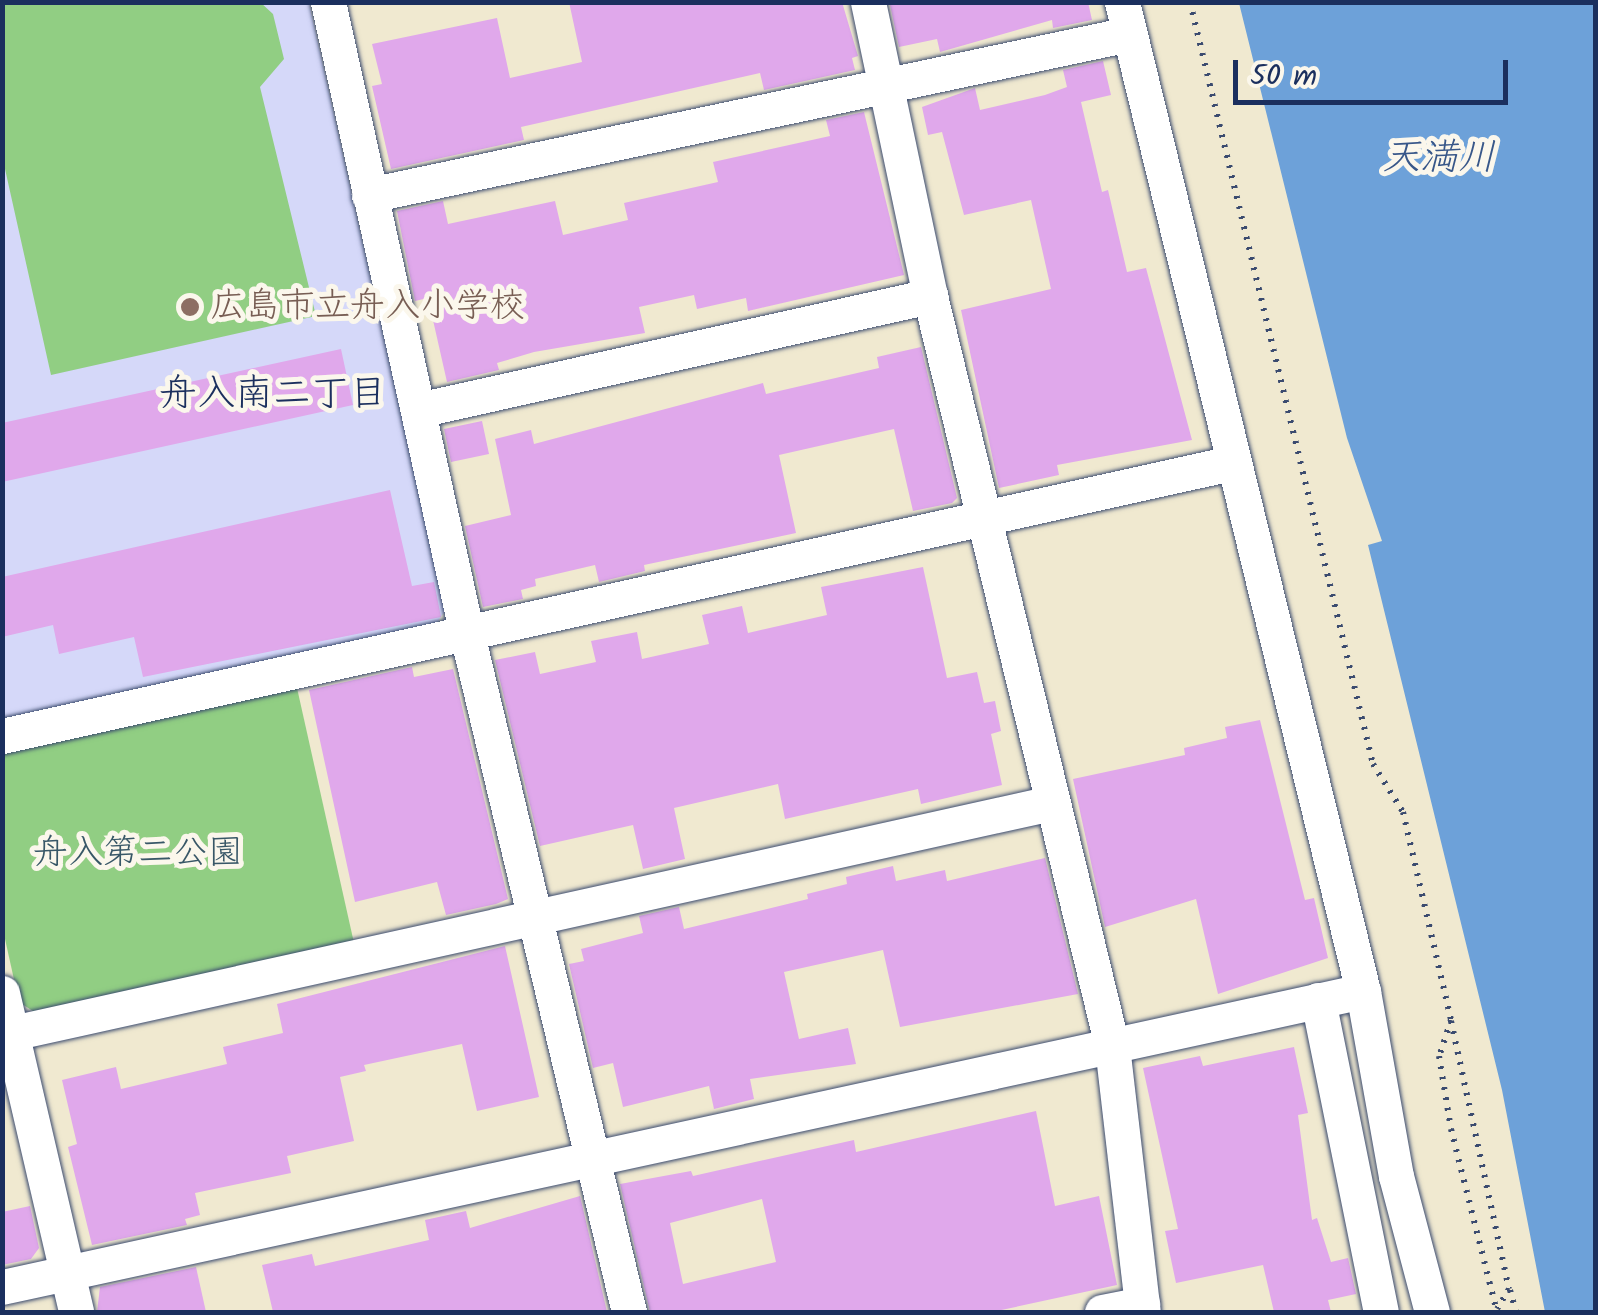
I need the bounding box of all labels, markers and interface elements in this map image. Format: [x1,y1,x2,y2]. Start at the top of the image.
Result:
scale bar [1238,40,1513,102]
text: 50 m [1250,53,1317,101]
water label: 天満川 [1382,137,1496,183]
place label: 広島市立舟入小学校 [210,286,525,328]
marker: 広島市立舟入小学校 [179,296,201,318]
district label: 舟入南二丁目 [159,373,387,419]
park label: 舟入第二公園 [33,833,243,875]

